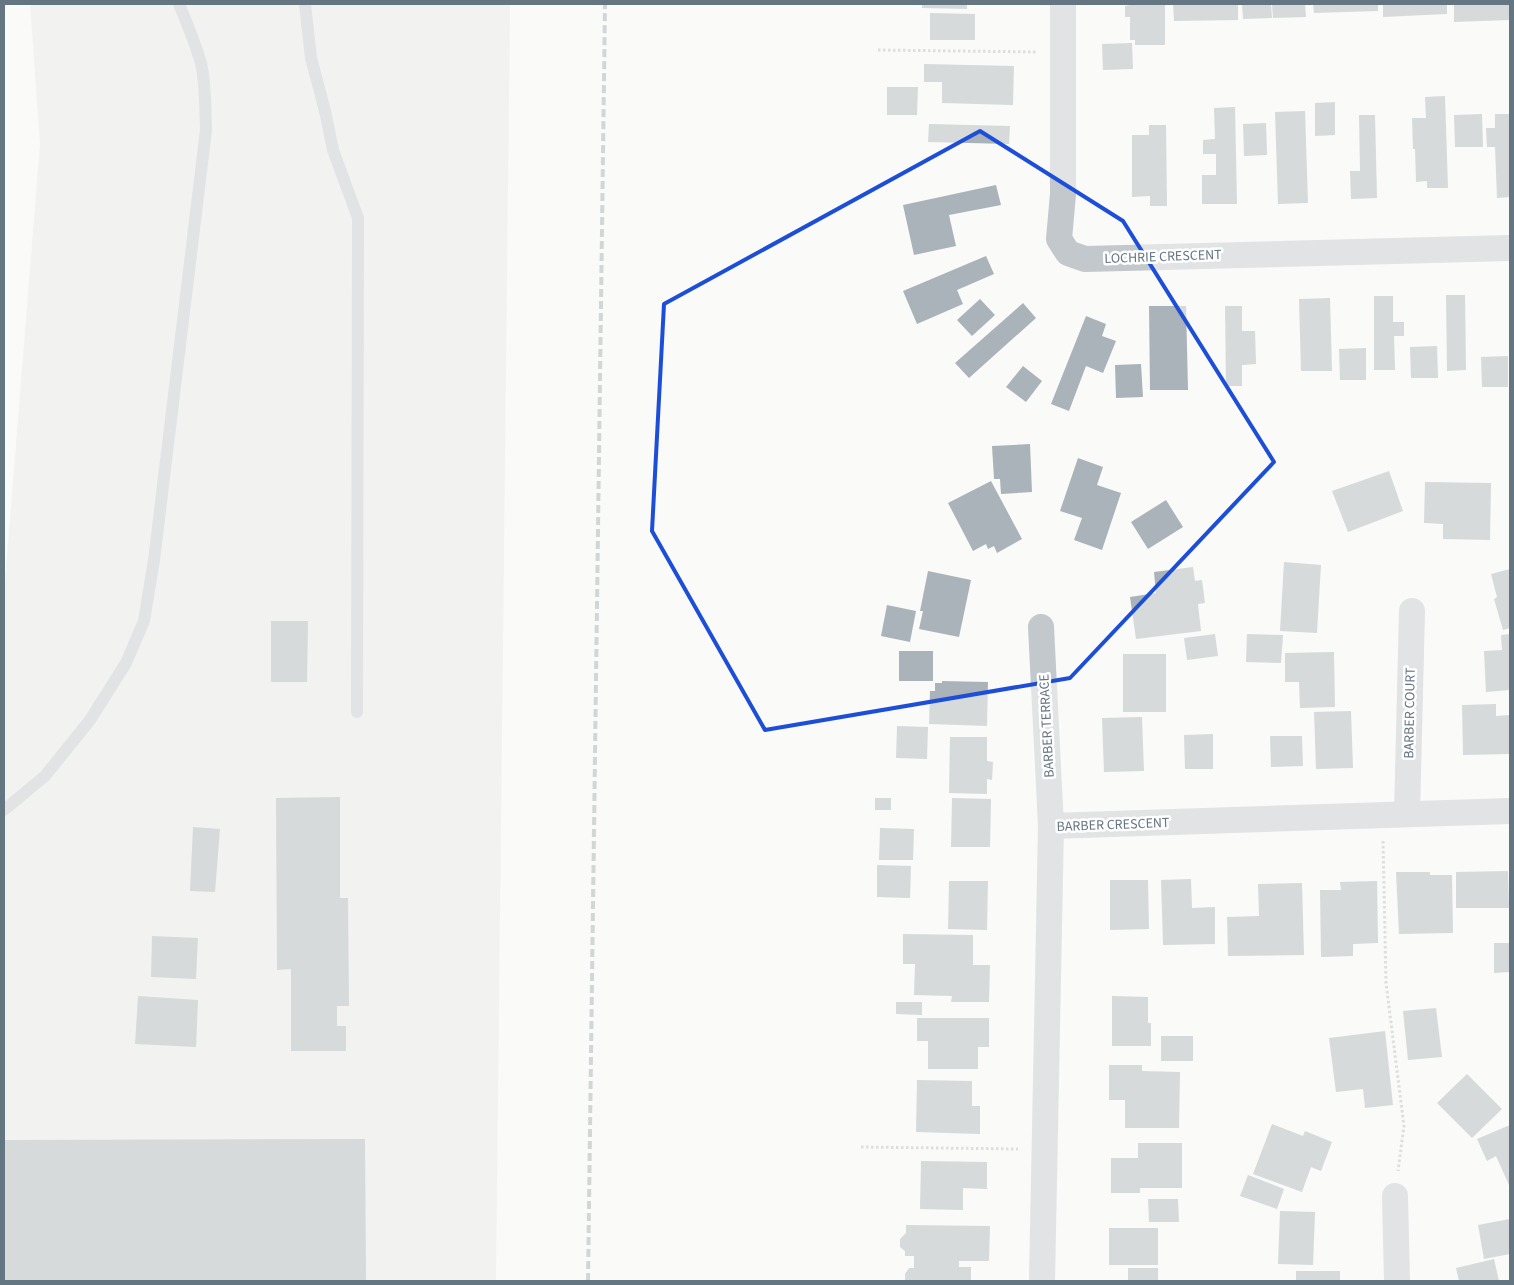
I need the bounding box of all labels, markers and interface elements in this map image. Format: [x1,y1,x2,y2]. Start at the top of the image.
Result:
street label: LOCHRIE CRESCENT [1104,245,1223,269]
street label: BARBER COURT [1399,667,1421,759]
street label: BARBER TERRACE [1034,674,1060,778]
street label: BARBER CRESCENT [1056,813,1170,837]

